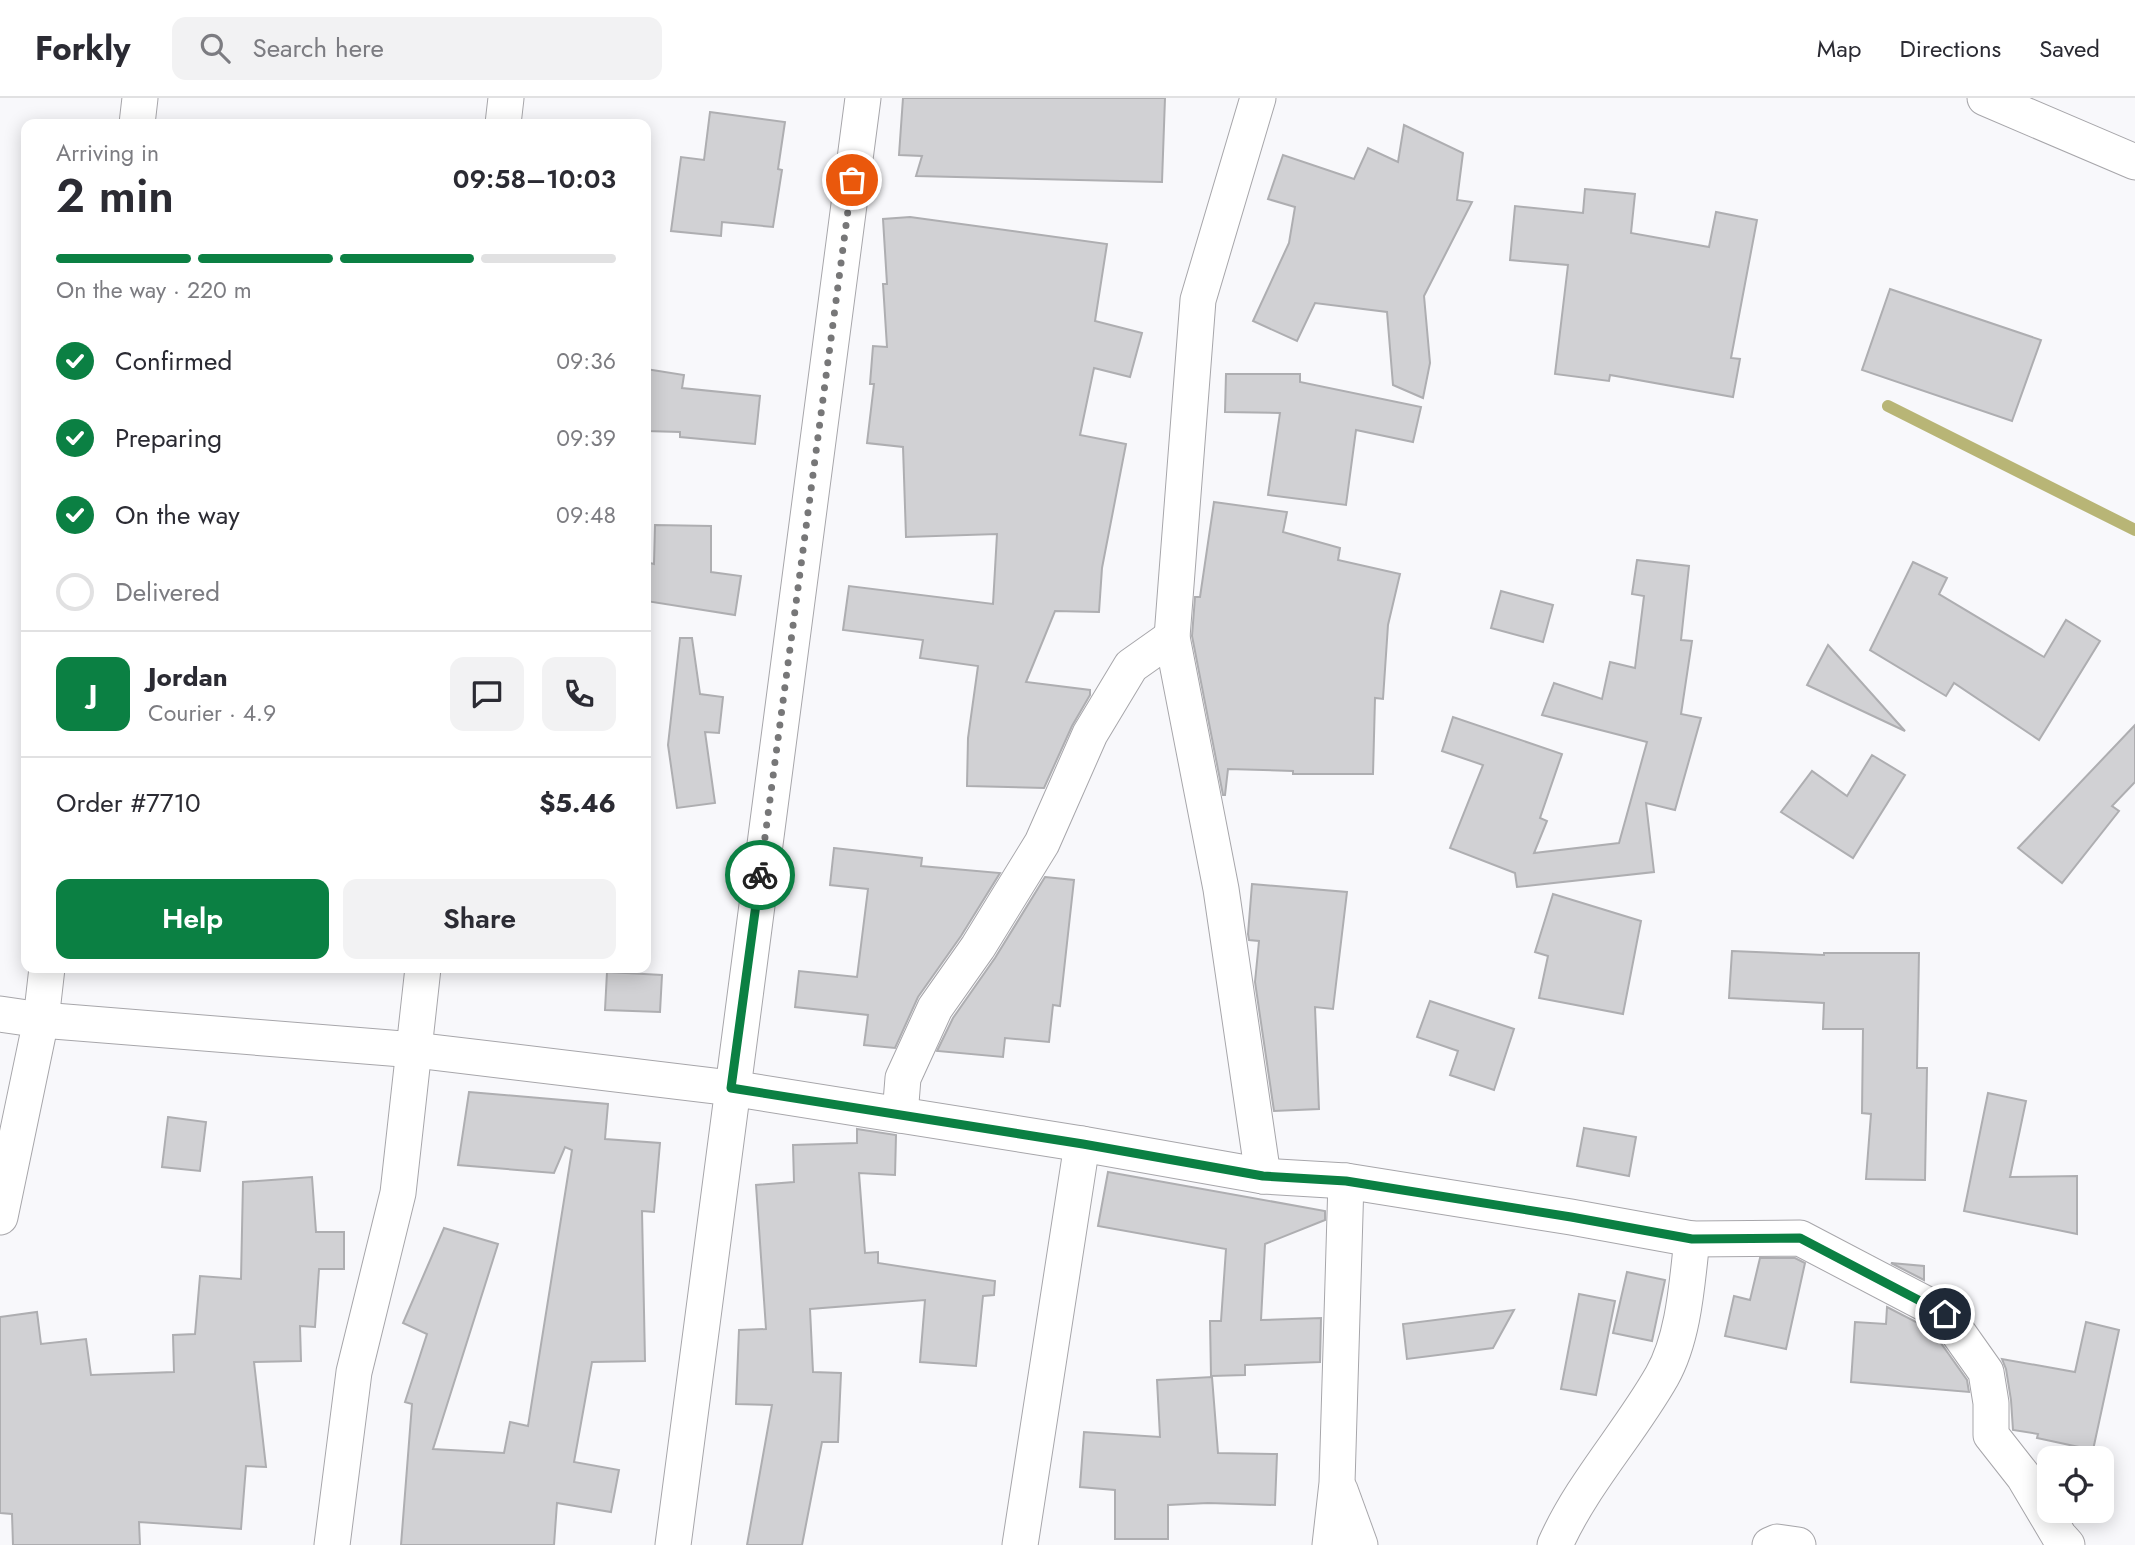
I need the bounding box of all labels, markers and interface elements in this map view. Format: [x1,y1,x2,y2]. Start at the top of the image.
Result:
search box [172,17,662,80]
text: Forkly [35,25,130,72]
icon: search [196,29,234,67]
text: Search here [252,29,384,67]
text: Map [1817,31,1862,66]
text: Directions [1900,31,2001,66]
text: Saved [2039,31,2100,66]
text: Arriving in [56,136,159,170]
pin [822,150,882,210]
text: 09:58–10:03 [453,160,616,198]
icon: bag [833,161,871,199]
text: 2 min [56,163,174,229]
text: On the way · 220 m [56,273,252,307]
icon: check [56,342,94,380]
text: Confirmed [115,342,232,380]
text: 09:36 [556,344,616,378]
icon: check [56,419,94,457]
text: Preparing [115,419,222,457]
text: 09:39 [556,421,616,455]
icon: check [56,496,94,534]
text: On the way [115,496,240,534]
text: 09:48 [556,498,616,532]
text: Delivered [115,573,220,611]
button: chat [450,657,524,731]
button: phone [542,657,616,731]
text: Jordan [148,658,228,696]
text: J [89,675,97,713]
text: Courier · 4.9 [148,696,276,730]
text: Order #7710 [56,784,201,822]
text: $5.46 [539,784,616,822]
courier [725,840,795,910]
icon: bike [741,856,779,894]
button: Help [56,879,329,959]
button: Share [343,879,616,959]
pin [1915,1284,1975,1344]
icon: home [1926,1295,1964,1333]
map controls [2037,1446,2114,1523]
button: locate [2037,1446,2114,1523]

